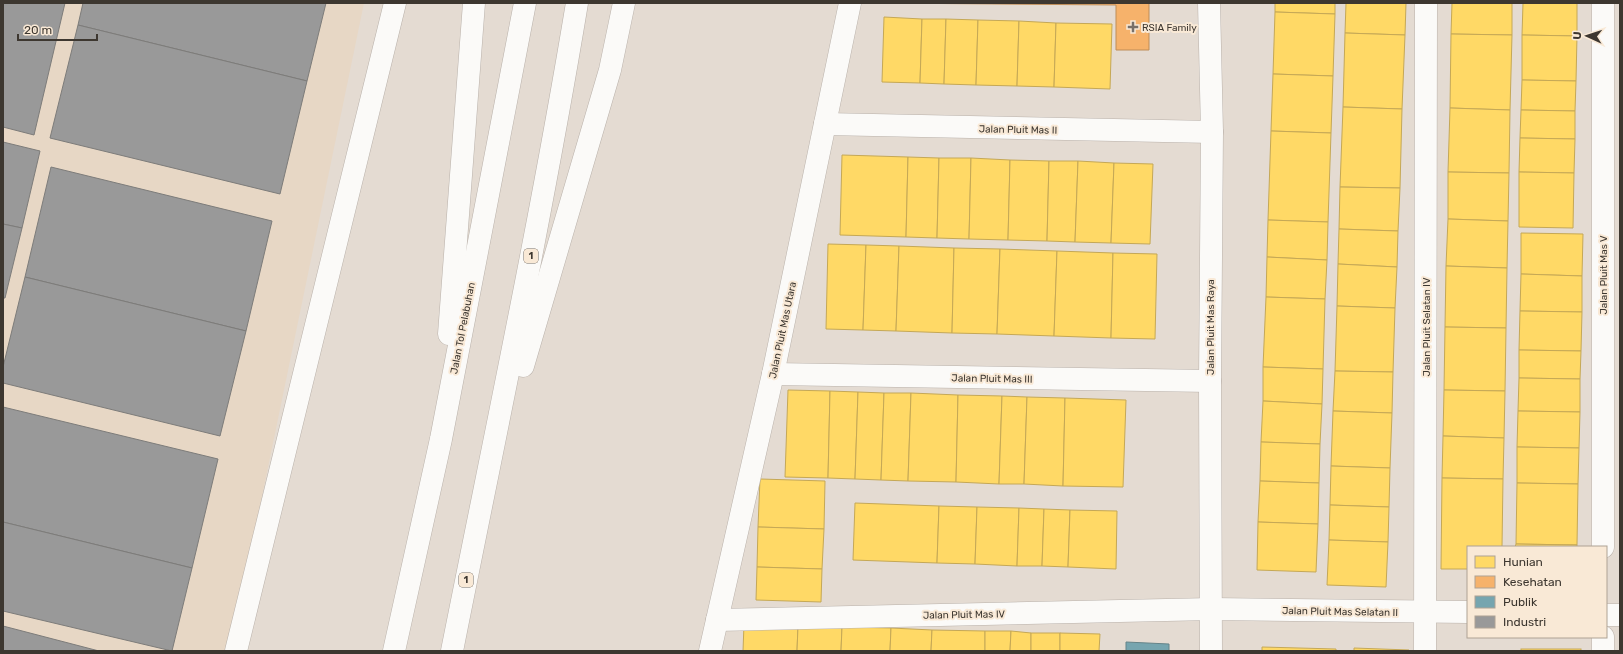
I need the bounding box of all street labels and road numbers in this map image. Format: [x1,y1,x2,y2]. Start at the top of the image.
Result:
street label: Jalan Pluit Mas II [979,123,1057,137]
street label: Jalan Pluit Mas V [1598,235,1610,315]
road number: 1 [524,249,538,263]
street label: Jalan Pluit Selatan IV [1421,277,1433,376]
street label: Jalan Pluit Mas Raya [1205,279,1217,375]
street label: Jalan Tol Pelabuhan [448,281,478,375]
street label: Jalan Pluit Mas Utara [767,281,799,380]
street label: Jalan Pluit Mas III [951,372,1033,386]
road number: 1 [459,573,473,587]
street label: Jalan Pluit Mas Selatan II [1282,605,1398,619]
street label: Jalan Pluit Mas IV [923,608,1006,622]

